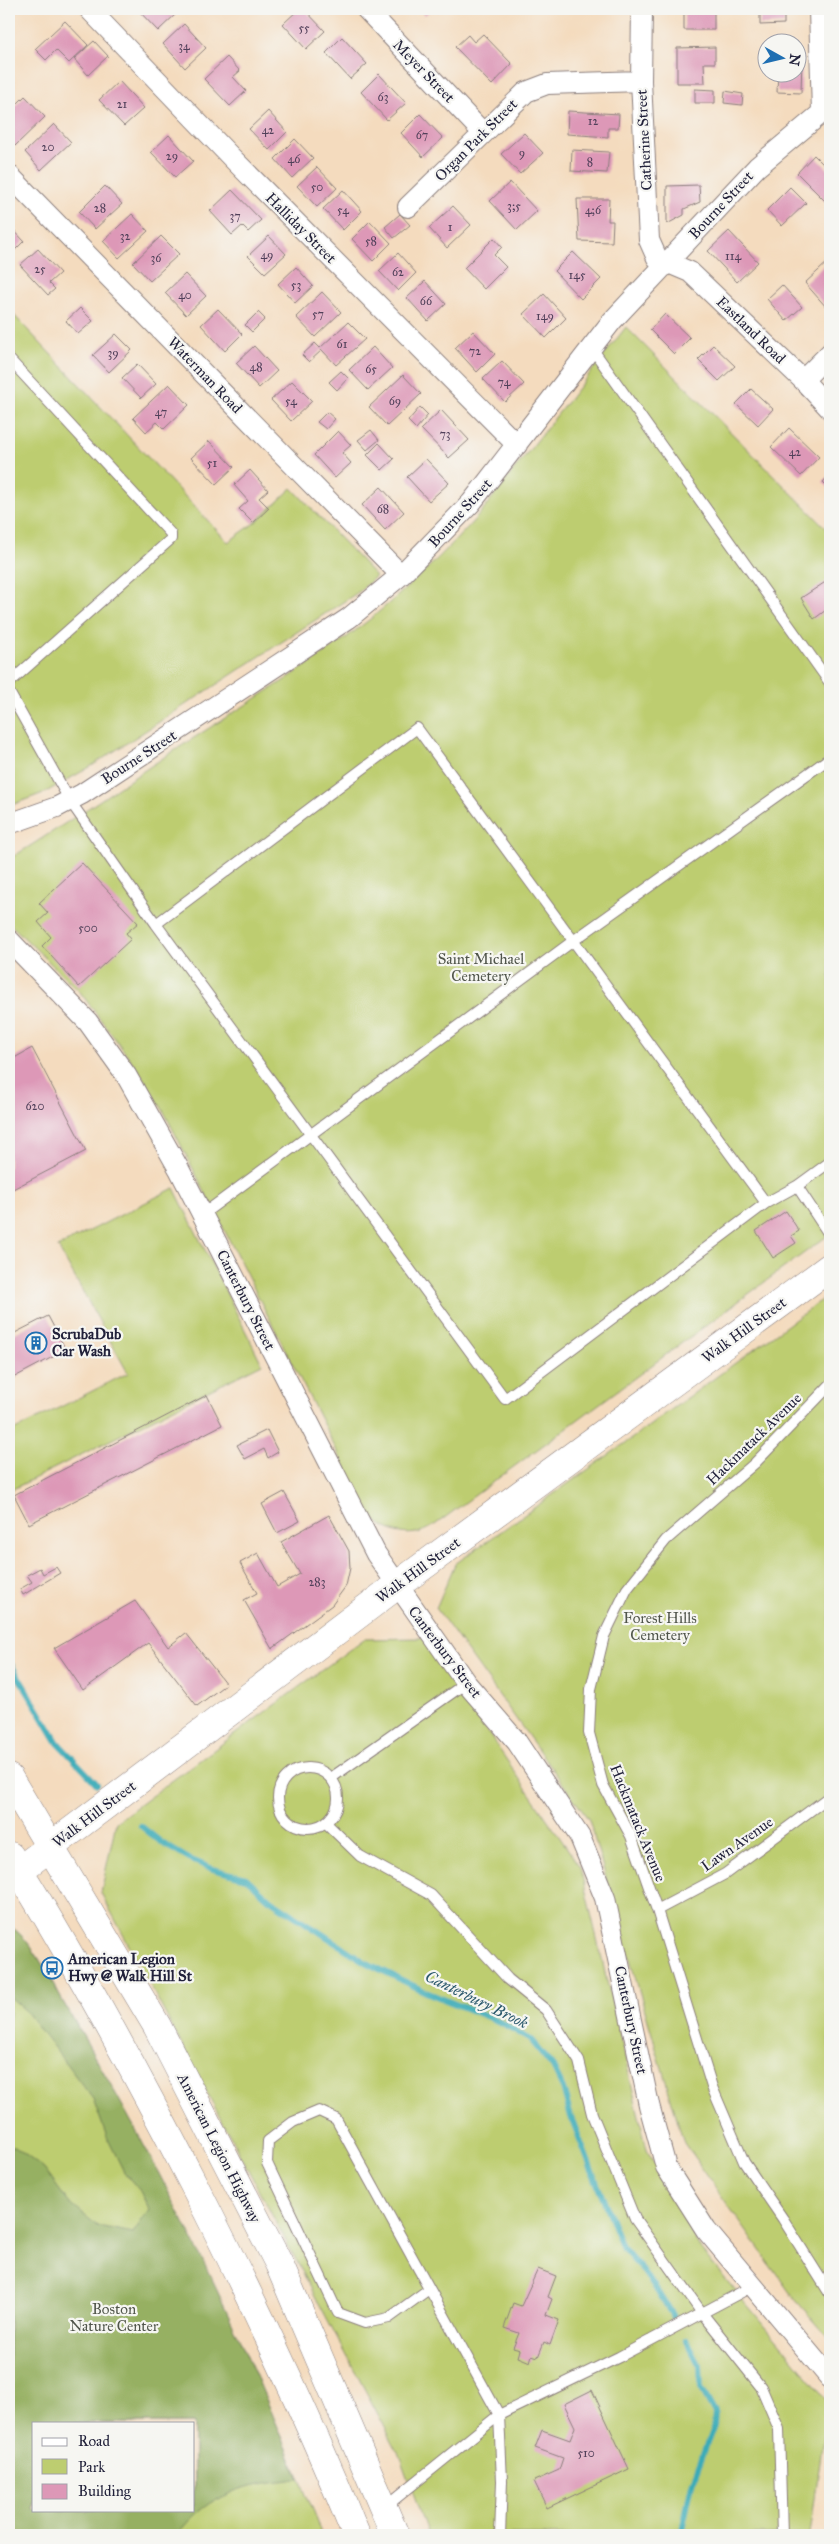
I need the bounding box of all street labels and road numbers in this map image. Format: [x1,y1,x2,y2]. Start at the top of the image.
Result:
street label: Meyer Street [389,36,459,107]
street label: Catherine Street [632,88,656,191]
street label: Organ Park Street [431,94,522,185]
street label: Bourne Street [685,167,757,243]
street label: Halliday Street [262,189,341,268]
street label: Eastland Road [713,293,790,368]
street label: Waterman Road [164,333,246,417]
street label: Bourne Street [425,474,496,551]
street label: Bourne Street [98,726,181,788]
street label: Canterbury Street [213,1247,279,1354]
street label: Walk Hill Street [698,1293,790,1367]
street label: Hackmatack Avenue [703,1389,805,1489]
street label: Walk Hill Street [372,1533,464,1607]
street label: Canterbury Street [405,1603,486,1702]
street label: Hackmatack Avenue [606,1762,670,1884]
street label: Walk Hill Street [49,1776,140,1851]
street label: Lawn Avenue [698,1813,776,1875]
street label: Canterbury Street [611,1964,651,2076]
street label: American Legion Highway [173,2069,265,2227]

